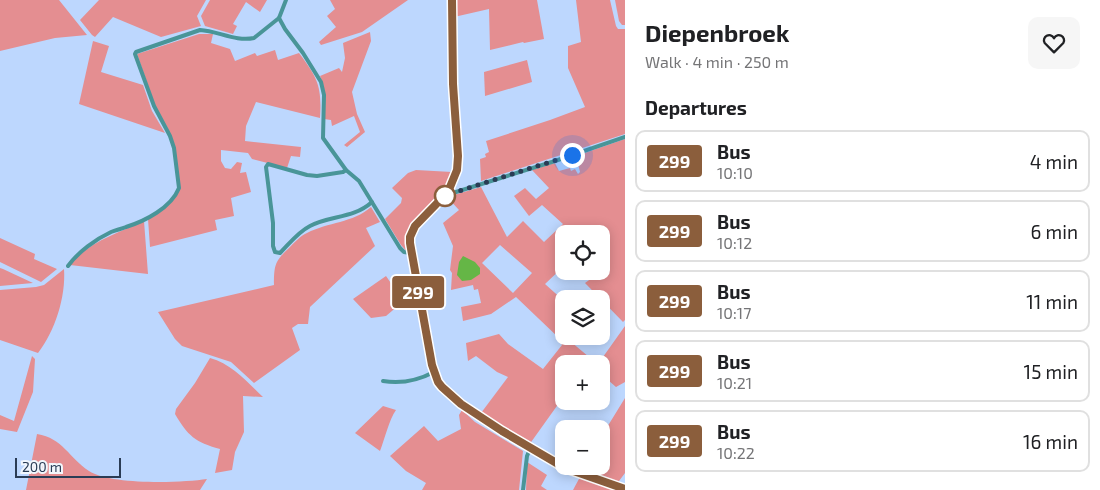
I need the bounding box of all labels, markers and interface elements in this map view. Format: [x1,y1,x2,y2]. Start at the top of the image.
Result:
button: heart [1028,17,1080,69]
text: Diepenbroek [645,18,789,47]
text: Walk · 4 min · 250 m [645,52,789,71]
text: Departures [645,96,747,119]
text: Bus [717,140,751,163]
your location [560,143,585,168]
text: 299 [659,150,690,172]
text: 4 min [1030,150,1078,173]
text: 10:10 [717,163,753,182]
unlabelled marker [434,185,456,207]
text: Bus [717,210,751,233]
text: 299 [659,220,690,242]
text: 6 min [1030,220,1078,243]
map controls [555,225,610,475]
button: locate [555,225,610,280]
text: 10:12 [717,233,752,252]
line badge: 299 [389,276,447,308]
text: Bus [717,280,751,303]
text: 299 [402,281,434,303]
button: layers [555,290,610,345]
text: 299 [659,290,690,312]
text: 11 min [1026,290,1078,313]
text: 10:17 [717,303,751,322]
text: Bus [717,350,751,373]
button: + [555,355,610,410]
text: 299 [659,360,690,382]
text: 15 min [1024,360,1078,383]
text: 10:21 [717,373,752,392]
button: − [555,420,610,475]
text: Bus [717,420,751,443]
text: 299 [659,430,690,452]
text: 16 min [1023,430,1078,453]
text: 10:22 [717,443,755,462]
scale bar [15,455,121,478]
text: 200 m [22,458,62,475]

